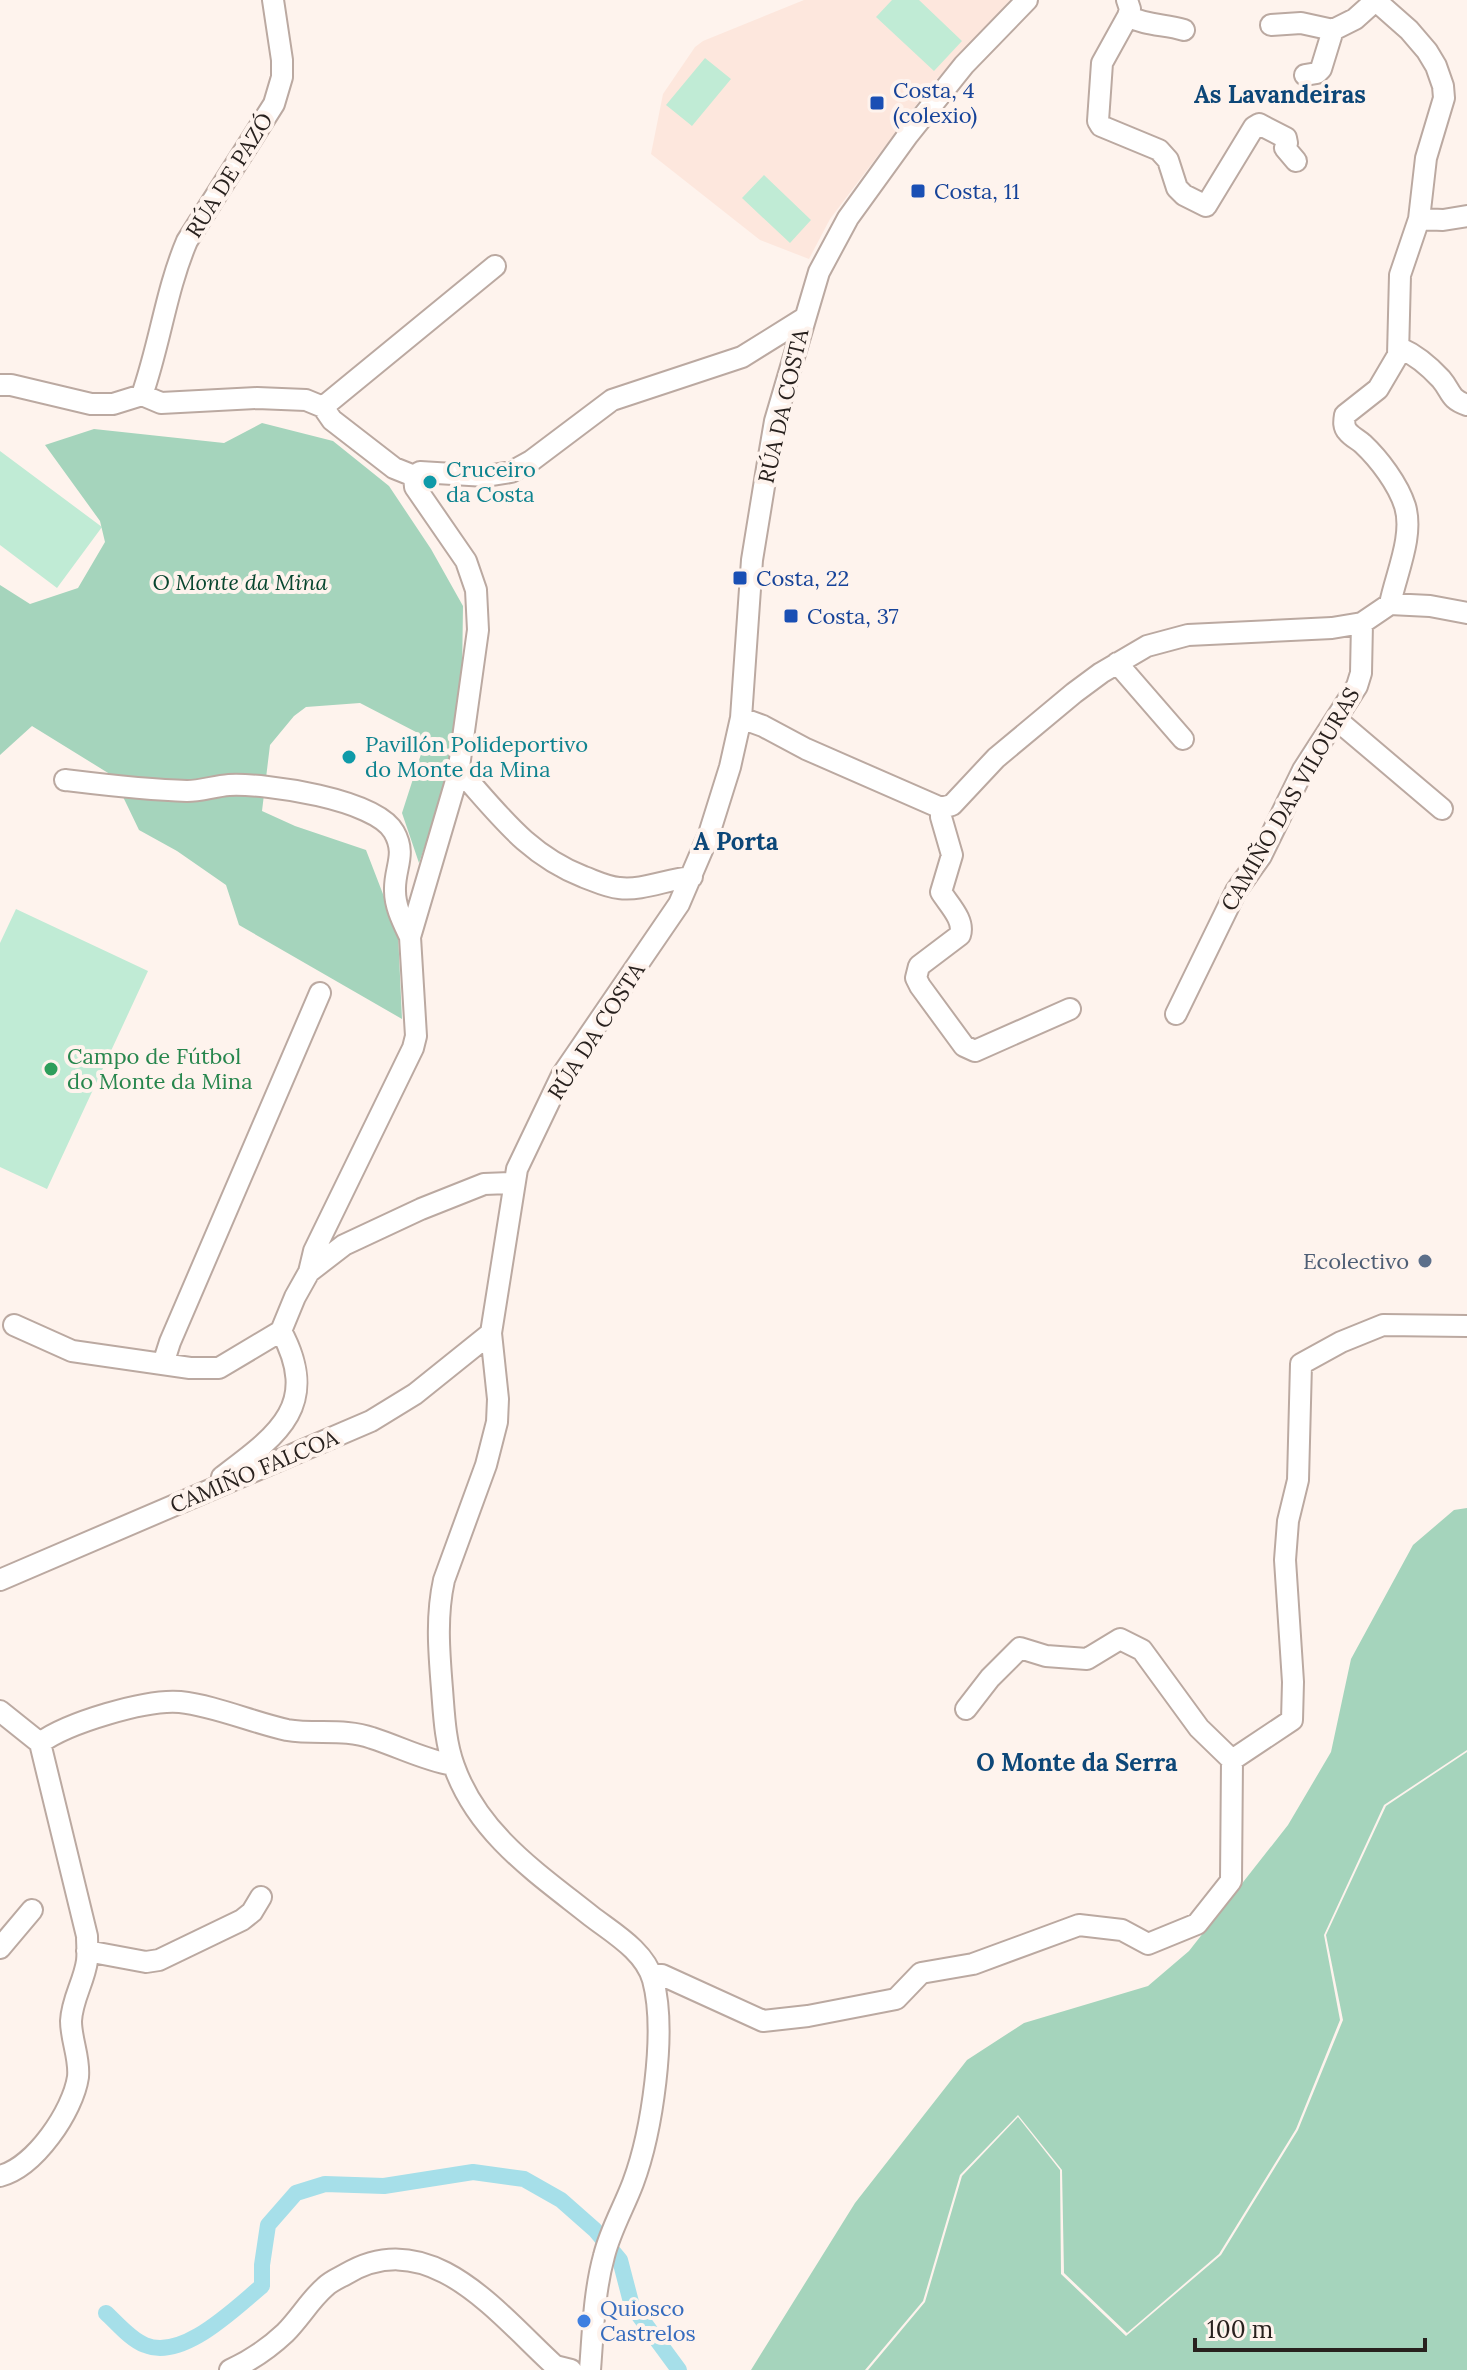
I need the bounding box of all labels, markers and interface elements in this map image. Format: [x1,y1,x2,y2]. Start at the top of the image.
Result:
place label: Costa, 4 (colexio) [893,76,977,129]
district label: As Lavandeiras [1194,79,1366,110]
marker: Costa, 4 (colexio) [868,94,886,112]
street label: RÚA DE PAZÓ [179,107,279,243]
place label: Costa, 11 [934,177,1020,205]
marker: Costa, 11 [909,182,927,200]
street label: RÚA DA COSTA [752,325,815,486]
place label: Cruceiro da Costa [446,455,536,508]
marker: Cruceiro da Costa [421,473,439,491]
place label: Costa, 22 [756,564,849,592]
park label: O Monte da Mina [152,568,328,596]
marker: Costa, 22 [731,569,749,587]
place label: Costa, 37 [807,602,899,630]
marker: Costa, 37 [782,607,800,625]
street label: CAMIÑO DAS VILOURAS [1214,682,1366,916]
place label: Pavillón Polideportivo do Monte da Mina [365,730,588,783]
marker: Pavillón Polideportivo do Monte da Mina [340,748,358,766]
district label: A Porta [694,826,779,857]
street label: RÚA DA COSTA [541,956,651,1105]
place label: Campo de Fútbol do Monte da Mina [67,1042,252,1095]
marker: Campo de Fútbol do Monte da Mina [42,1060,60,1078]
place label: Ecolectivo [1303,1247,1409,1275]
marker: Ecolectivo [1416,1252,1434,1270]
street label: CAMIÑO FALCOA [166,1422,343,1519]
district label: O Monte da Serra [976,1747,1178,1778]
place label: Quiosco Castrelos [600,2294,696,2347]
scale bar [1195,2302,1425,2352]
marker: Quiosco Castrelos [575,2312,593,2330]
text: 100 m [1207,2314,1273,2345]

